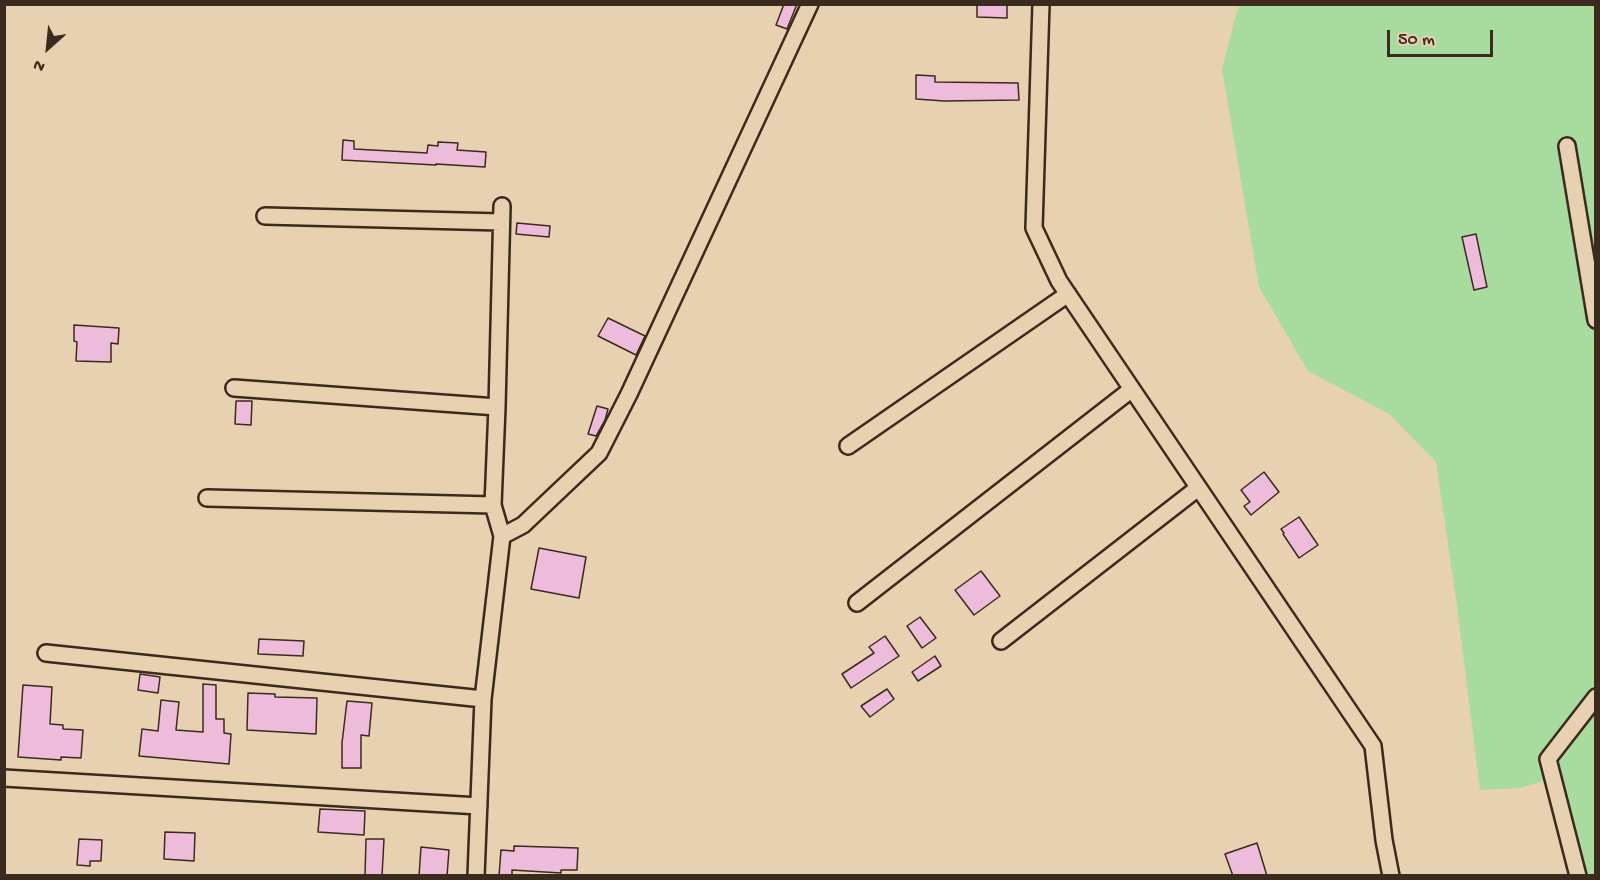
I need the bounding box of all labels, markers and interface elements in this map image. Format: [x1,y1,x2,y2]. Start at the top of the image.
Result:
north arrow [18,18,78,78]
scale bar [1390,18,1496,56]
text: 50 m [1398,30,1435,51]
text: N [31,54,49,75]

